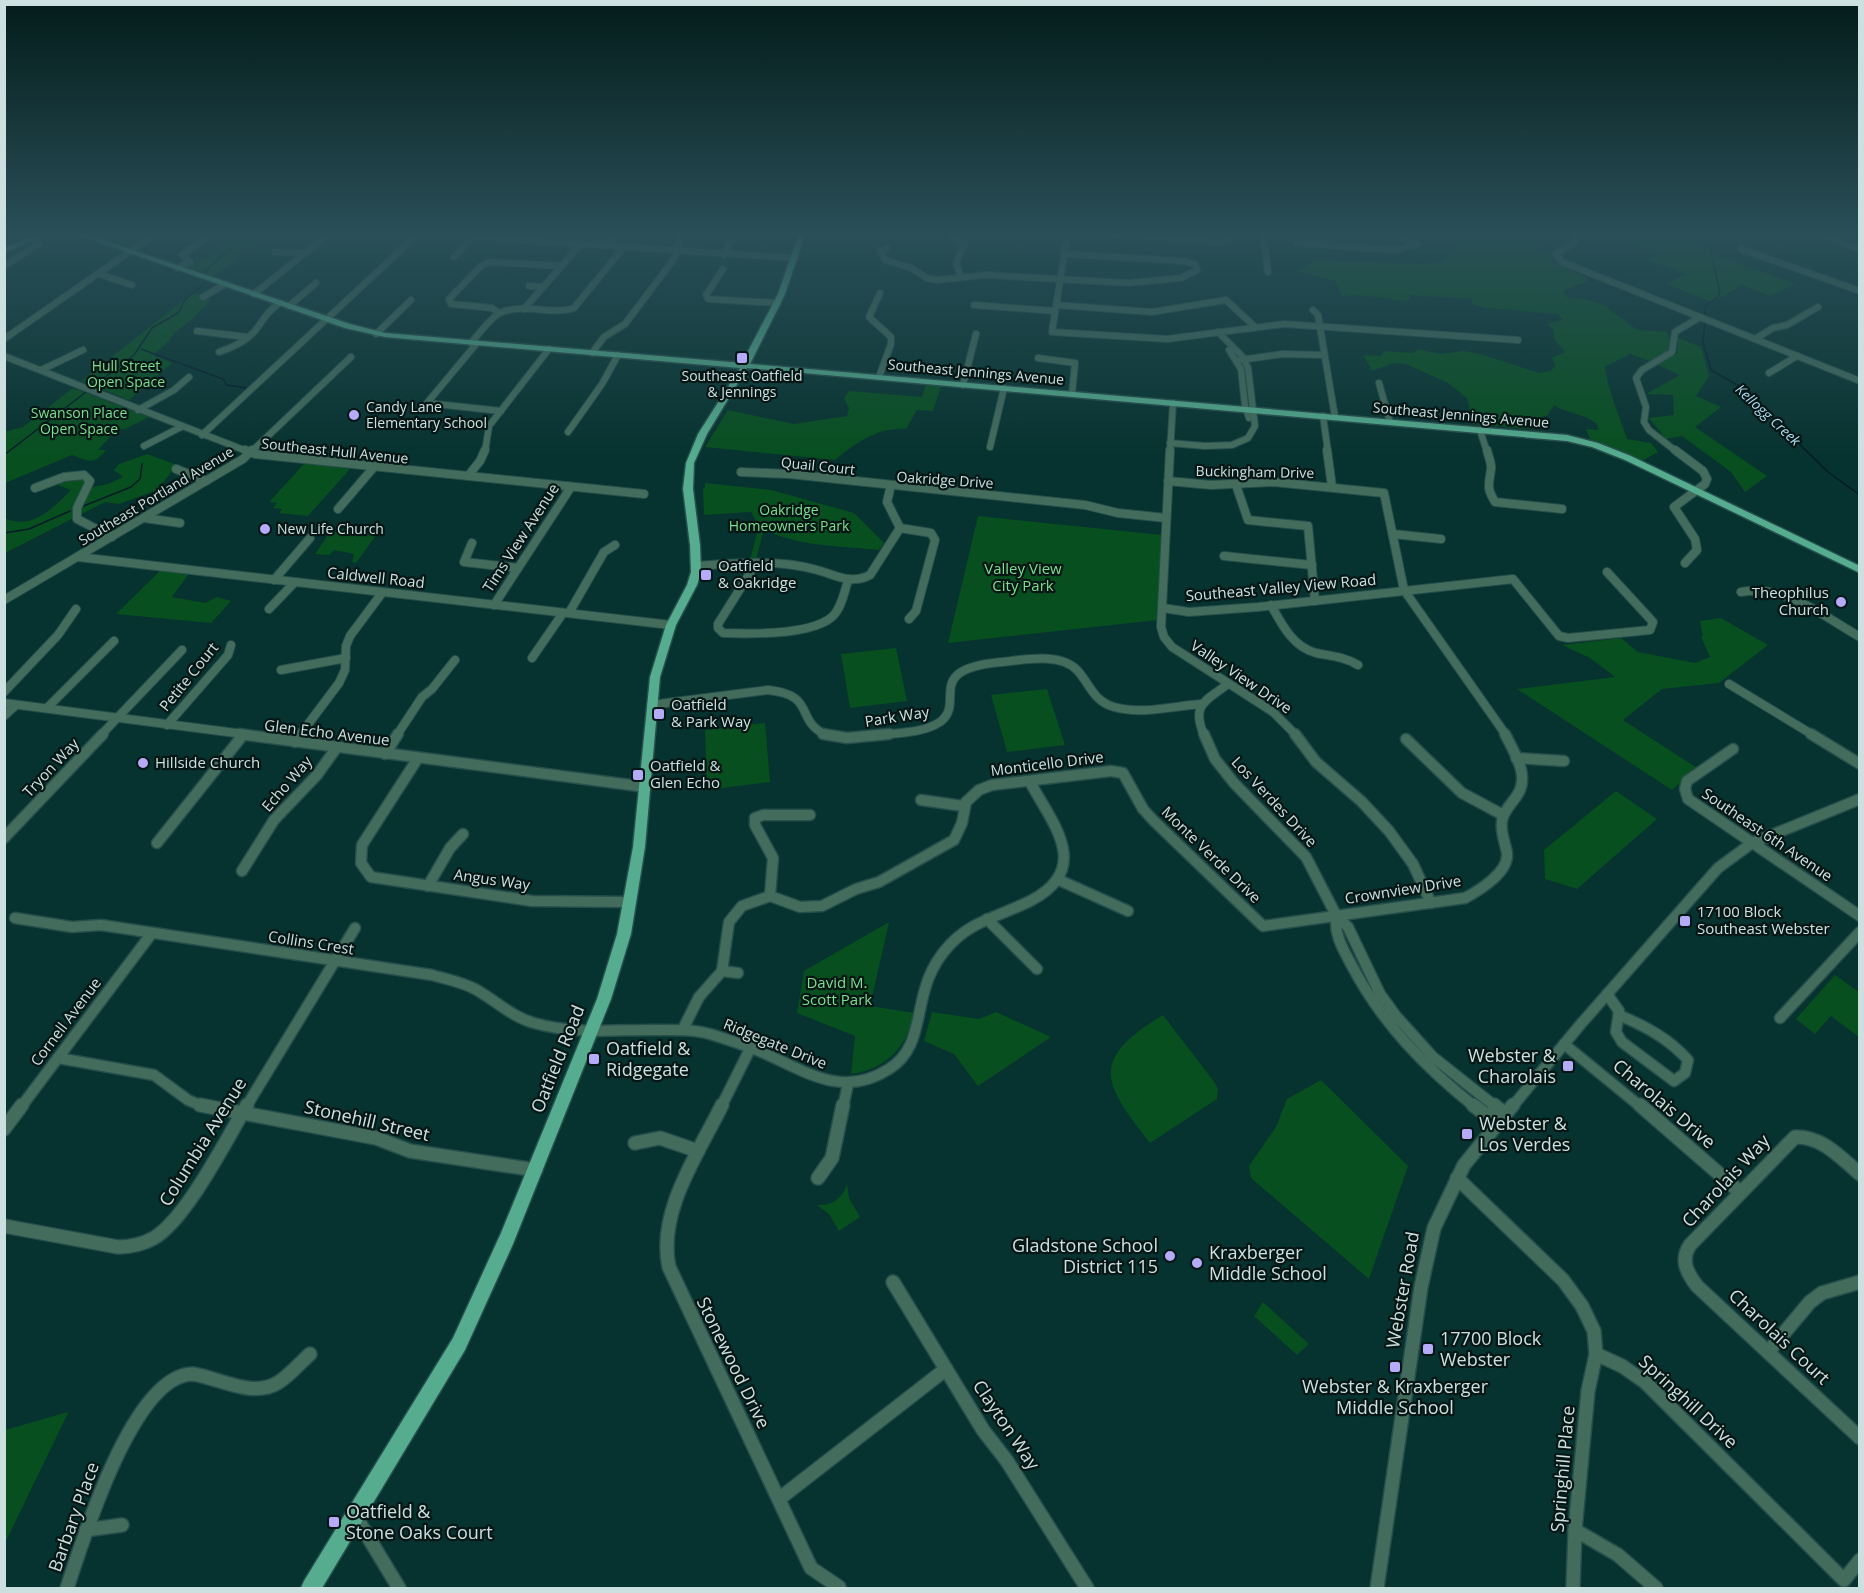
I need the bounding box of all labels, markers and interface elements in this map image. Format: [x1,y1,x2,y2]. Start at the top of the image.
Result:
marker: Southeast Oatfield & Jennings [735,351,749,365]
street label: Southeast Jennings Avenue [887,354,1065,389]
park label: Hull Street Open Space [87,356,165,391]
place label: Southeast Oatfield & Jennings [681,366,803,401]
water label: Kellogg Creek [1732,380,1806,450]
place label: Candy Lane Elementary School [366,397,487,432]
street label: Southeast Jennings Avenue [1372,397,1550,432]
park label: Swanson Place Open Space [31,403,127,438]
marker: Candy Lane Elementary School [347,408,361,422]
street label: Southeast Hull Avenue [261,433,410,468]
street label: Southeast Portland Avenue [75,442,237,549]
street label: Quail Court [780,452,856,479]
street label: Buckingham Drive [1196,461,1315,482]
street label: Oakridge Drive [896,467,994,492]
street label: Tims View Avenue [477,479,563,596]
park label: Oakridge Homeowners Park [729,500,850,535]
place label: New Life Church [277,519,384,538]
marker: New Life Church [258,522,272,536]
place label: Oatfield & Oakridge [718,555,796,592]
park label: Valley View City Park [984,558,1062,595]
street label: Caldwell Road [326,562,426,592]
marker: Oatfield & Oakridge [699,568,713,582]
street label: Southeast Valley View Road [1185,569,1377,605]
place label: Theophilus Church [1752,582,1829,619]
marker: Theophilus Church [1834,595,1848,609]
street label: Valley View Drive [1187,635,1296,717]
street label: Petite Court [154,638,222,715]
place label: Oatfield & Park Way [671,694,751,731]
street label: Park Way [863,701,931,731]
marker: Oatfield & Park Way [652,707,666,721]
street label: Glen Echo Avenue [263,714,391,750]
street label: Tryon Way [18,733,83,801]
street label: Monticello Drive [989,746,1105,780]
street label: Echo Way [257,751,316,815]
place label: Hillside Church [155,752,260,772]
street label: Los Verdes Drive [1228,752,1322,851]
place label: Oatfield & Glen Echo [650,755,720,792]
marker: Hillside Church [136,756,150,770]
marker: Oatfield & Glen Echo [631,768,645,782]
street label: Southeast 6th Avenue [1698,783,1837,885]
street label: Monte Verde Drive [1158,802,1266,907]
street label: Angus Way [453,864,532,894]
street label: Crownview Drive [1343,870,1462,908]
place label: 17100 Block Southeast Webster [1697,901,1830,938]
marker: 17100 Block Southeast Webster [1678,914,1692,928]
street label: Collins Crest [267,925,355,959]
park label: David M. Scott Park [802,972,872,1009]
street label: Cornell Avenue [25,973,105,1070]
street label: Oatfield Road [525,1001,590,1116]
street label: Ridgegate Drive [721,1013,830,1073]
place label: Oatfield & Ridgegate [606,1036,691,1081]
place label: Webster & Charolais [1468,1043,1557,1088]
marker: Oatfield & Ridgegate [587,1052,601,1066]
street label: Charolais Drive [1608,1053,1721,1153]
marker: Webster & Charolais [1561,1059,1575,1073]
street label: Columbia Avenue [153,1073,251,1210]
street label: Stonehill Street [302,1094,432,1146]
place label: Webster & Los Verdes [1479,1111,1570,1156]
marker: Webster & Los Verdes [1460,1127,1474,1141]
street label: Charolais Way [1676,1128,1775,1232]
street label: Webster Road [1380,1230,1424,1350]
place label: Gladstone School District 115 [1012,1233,1158,1278]
place label: Kraxberger Middle School [1209,1240,1327,1285]
marker: Gladstone School District 115 [1163,1249,1177,1263]
marker: Kraxberger Middle School [1190,1256,1204,1270]
street label: Charolais Court [1724,1283,1835,1389]
street label: Stonewood Drive [692,1293,776,1432]
place label: 17700 Block Webster [1440,1326,1542,1371]
marker: 17700 Block Webster [1421,1342,1435,1356]
street label: Springhill Drive [1634,1349,1743,1453]
marker: Webster & Kraxberger Middle School [1388,1360,1402,1374]
place label: Webster & Kraxberger Middle School [1302,1374,1489,1419]
street label: Clayton Way [968,1375,1046,1475]
street label: Springhill Place [1545,1405,1579,1533]
street label: Barbary Place [42,1458,104,1575]
place label: Oatfield & Stone Oaks Court [346,1499,493,1544]
marker: Oatfield & Stone Oaks Court [327,1515,341,1529]

